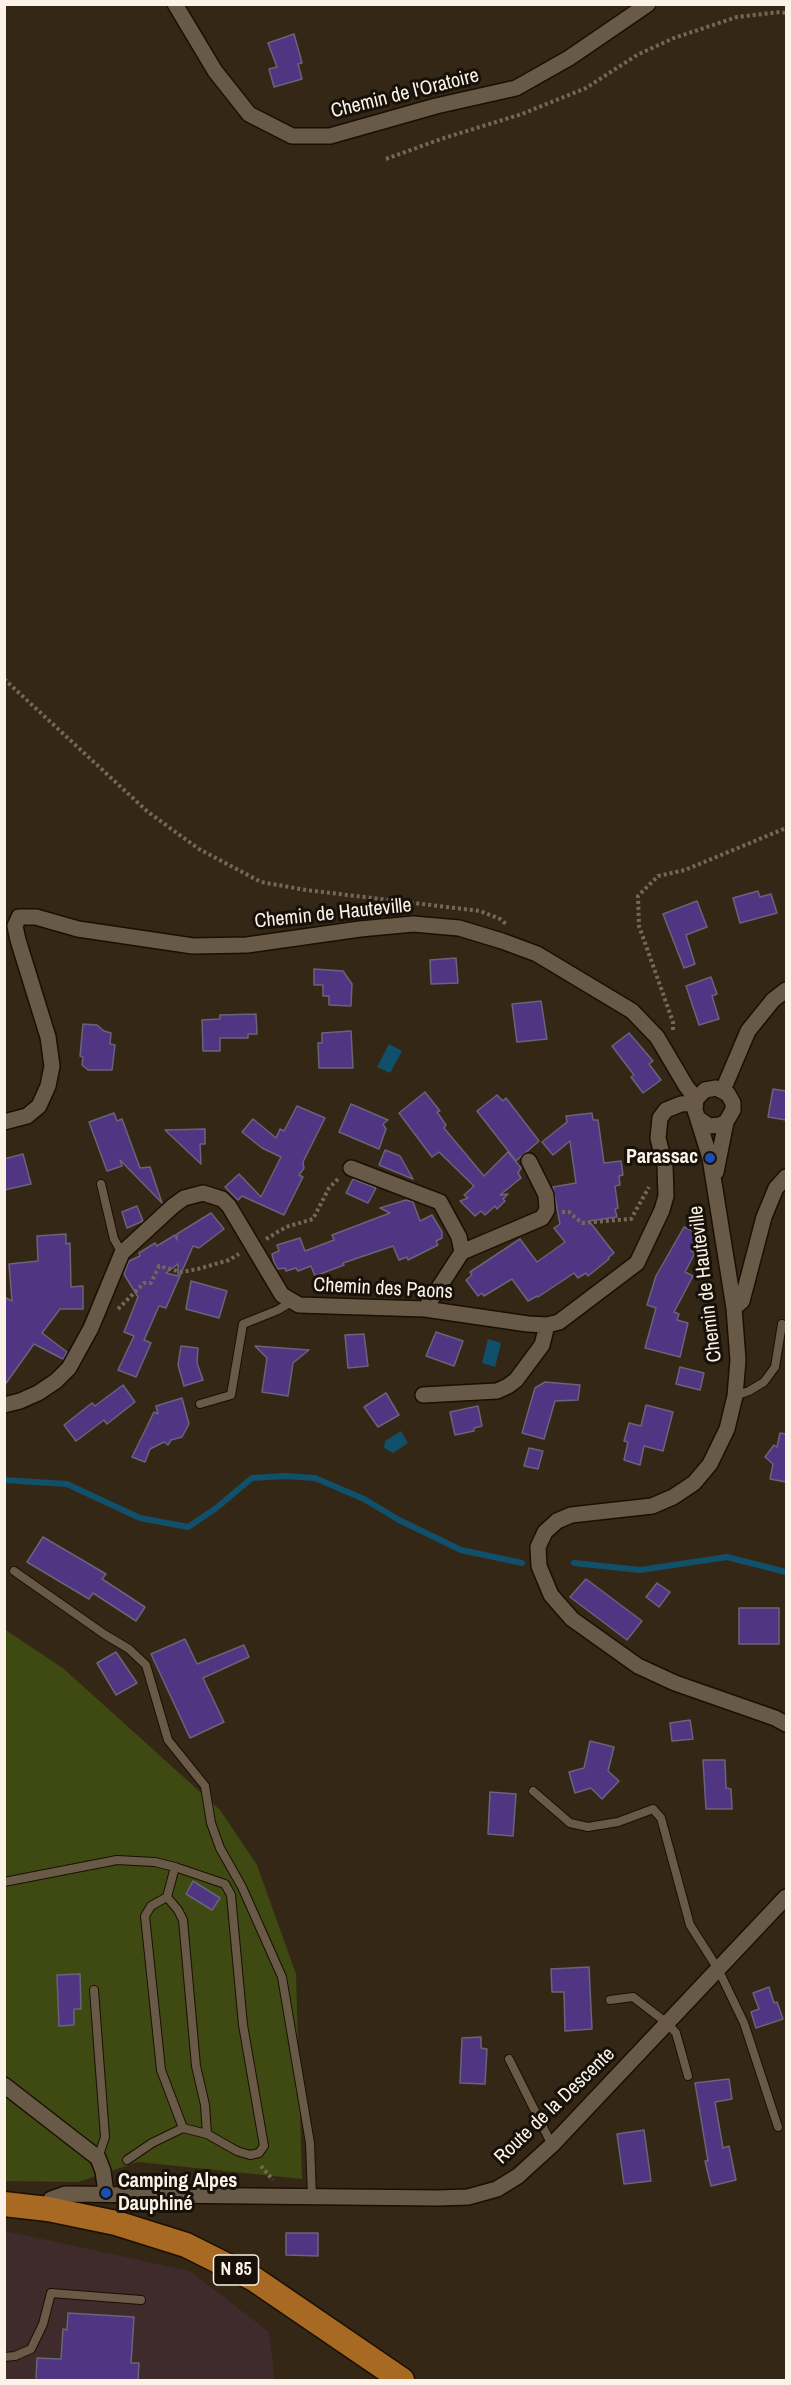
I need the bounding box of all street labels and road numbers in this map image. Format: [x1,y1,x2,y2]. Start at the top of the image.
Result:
street label: Chemin de l'Oratoire [328,64,482,124]
street label: Chemin de Hauteville [253,894,413,934]
street label: Chemin de Hauteville [684,1204,728,1364]
street label: Chemin des Paons [313,1273,453,1305]
street label: Route de la Descente [490,2043,620,2169]
road number: N 85 [214,2255,258,2285]

